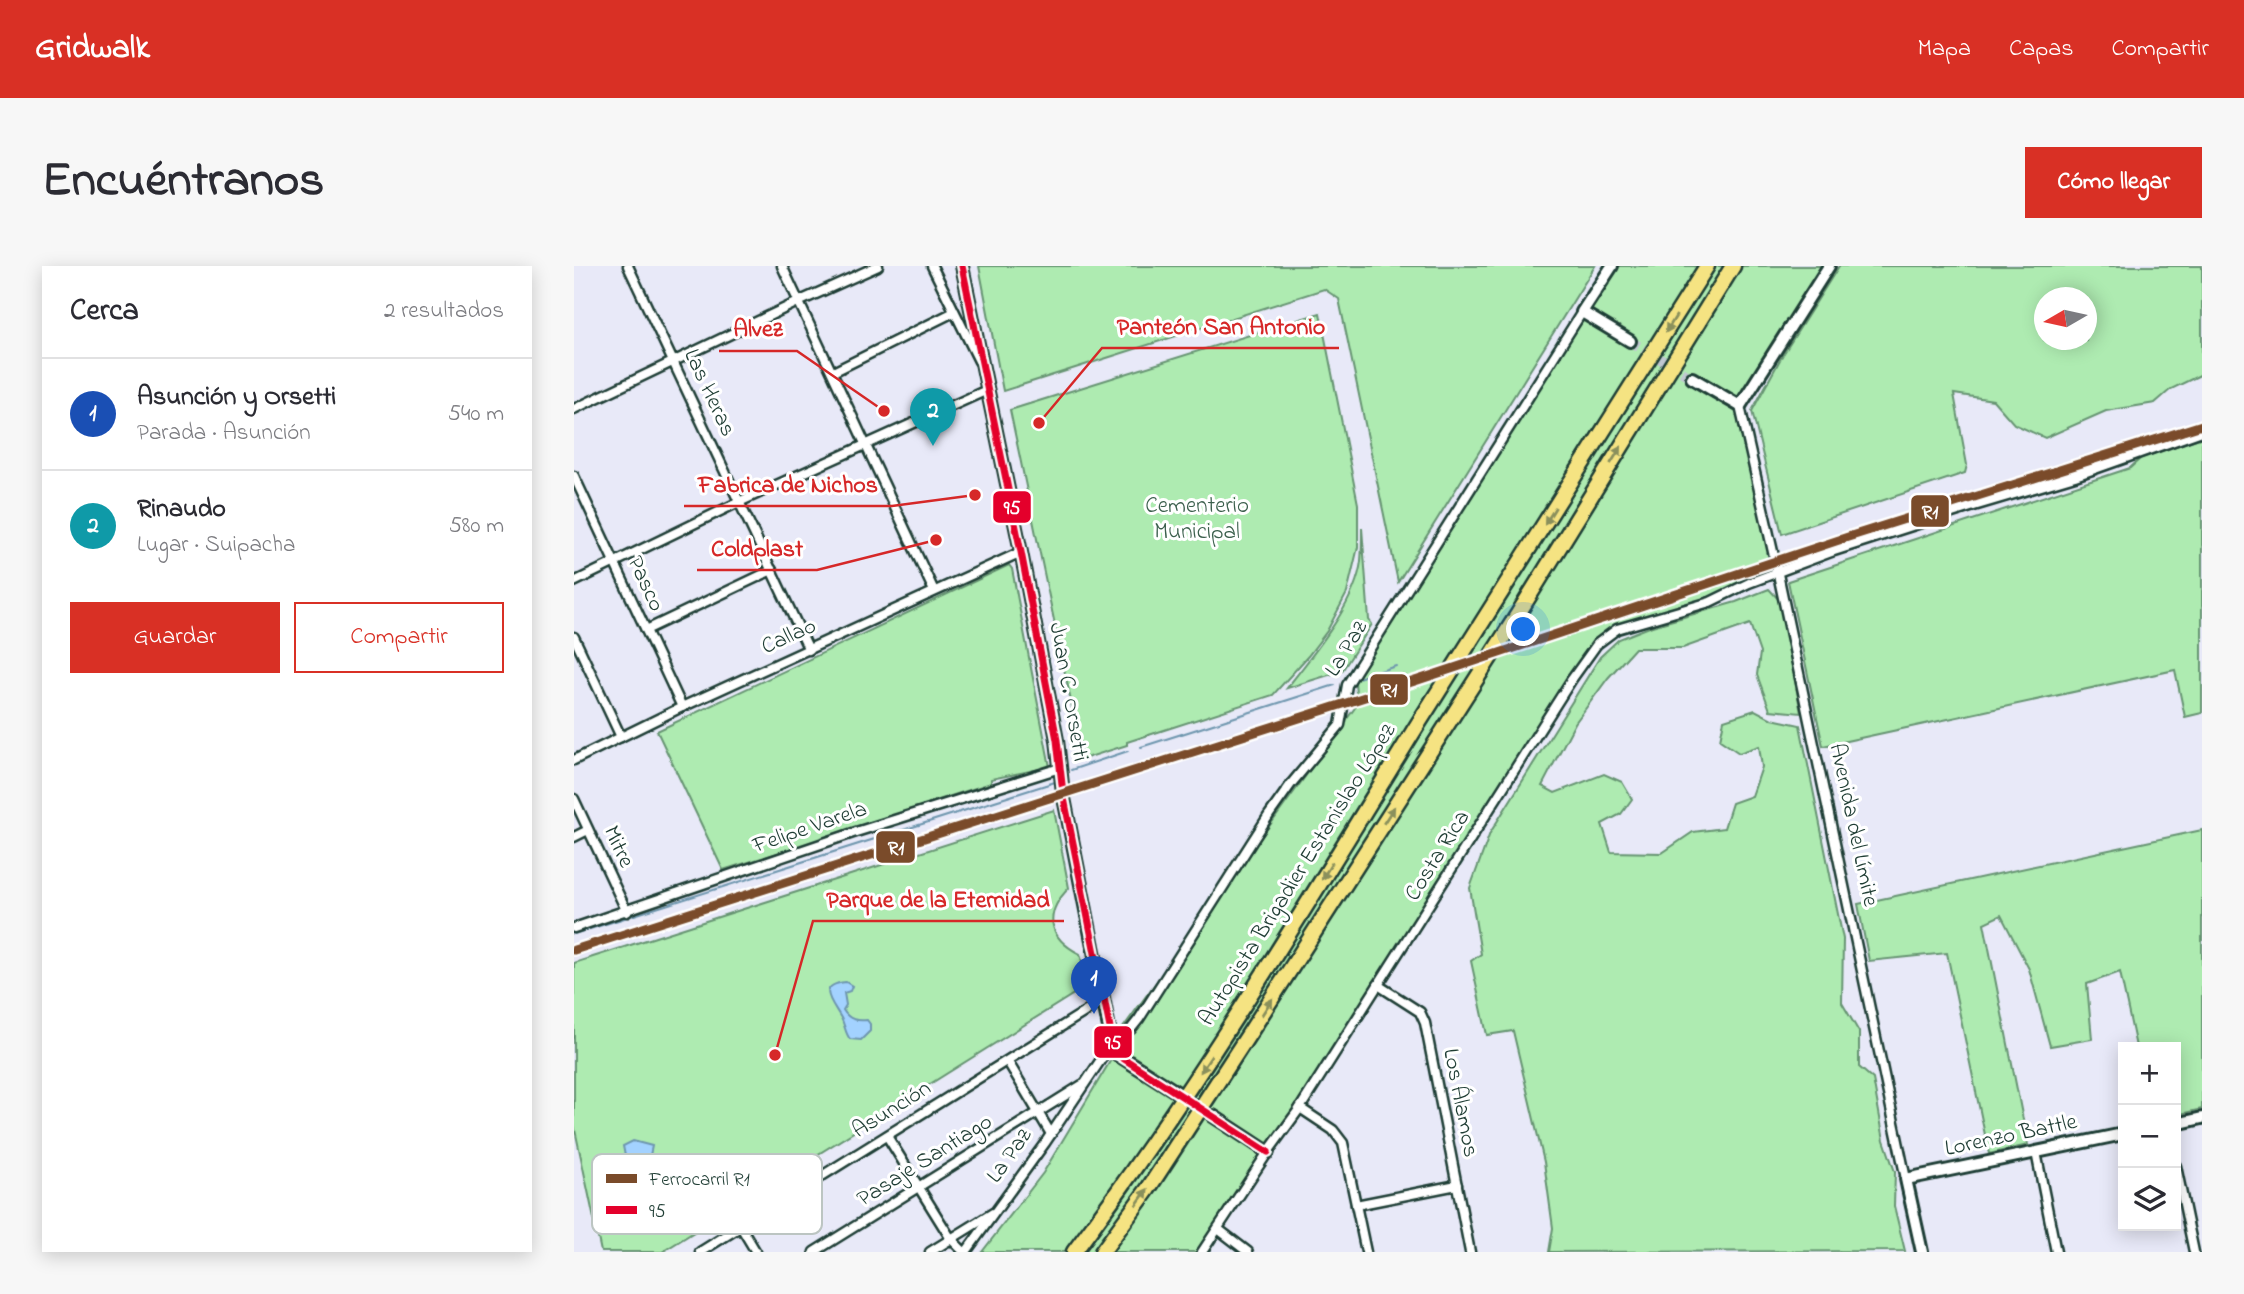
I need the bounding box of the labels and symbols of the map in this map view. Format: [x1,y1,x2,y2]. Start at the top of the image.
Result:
north arrow [2034,287,2097,350]
callout: Panteón San Antonio [1102,303,1339,348]
callout: Alvez [719,306,797,351]
text: Panteón San Antonio [1117,311,1325,346]
text: Alvez [733,313,784,348]
one-way arrow [1664,314,1677,333]
street label: Las Heras [674,344,744,442]
pin: 2 [910,388,956,446]
one-way arrow [1609,445,1622,464]
callout: Fabrica de Nichos [684,461,892,506]
text: Fabrica de Nichos [697,469,878,504]
line badge: 95 [992,490,1032,524]
park label: Cementerio Municipal [1145,490,1249,549]
line badge: R1 [1910,494,1950,528]
text: 95 [1003,496,1020,523]
text: R1 [1922,500,1938,527]
one-way arrow [1543,507,1556,526]
callout: Coldplast [697,525,817,570]
text: Coldplast [711,533,804,568]
street label: Pasco [618,551,672,617]
street label: Callao [756,610,822,664]
your location [1506,612,1540,646]
street label: La Paz [1317,614,1377,684]
street label: Juan C. Orsetti [1040,620,1096,764]
line badge: R1 [1369,673,1409,706]
text: R1 [1381,678,1397,705]
street label: Autopista Brigadier Estanislao López [1191,717,1406,1033]
street label: Avenida del Límite [1820,740,1887,910]
street label: Felipe Varela [748,793,872,863]
street label: Costa Rica [1397,804,1479,908]
one-way arrow [1383,805,1396,825]
street label: Mitre [594,820,642,874]
line badge: R1 [875,830,916,864]
text: R1 [888,836,904,863]
one-way arrow [1321,862,1334,881]
callout: Parque de la Eternidad [813,876,1064,921]
text: Parque de la Eternidad [826,884,1050,919]
pin: 1 [1071,956,1117,1014]
one-way arrow [1260,997,1273,1016]
line badge: 95 [1093,1025,1133,1059]
text: 95 [1104,1031,1121,1058]
street label: Los Álamos [1433,1046,1488,1160]
one-way arrow [1199,1055,1213,1073]
street label: Asunción [846,1073,938,1147]
street label: Pasaje Santiago [851,1106,1000,1217]
street label: Lorenzo Battle [1942,1106,2081,1166]
street label: La Paz [979,1121,1041,1190]
legend [592,1154,822,1234]
text: Ferrocarril R1 [648,1167,750,1194]
one-way arrow [1135,1188,1149,1206]
text: 95 [649,1199,666,1226]

